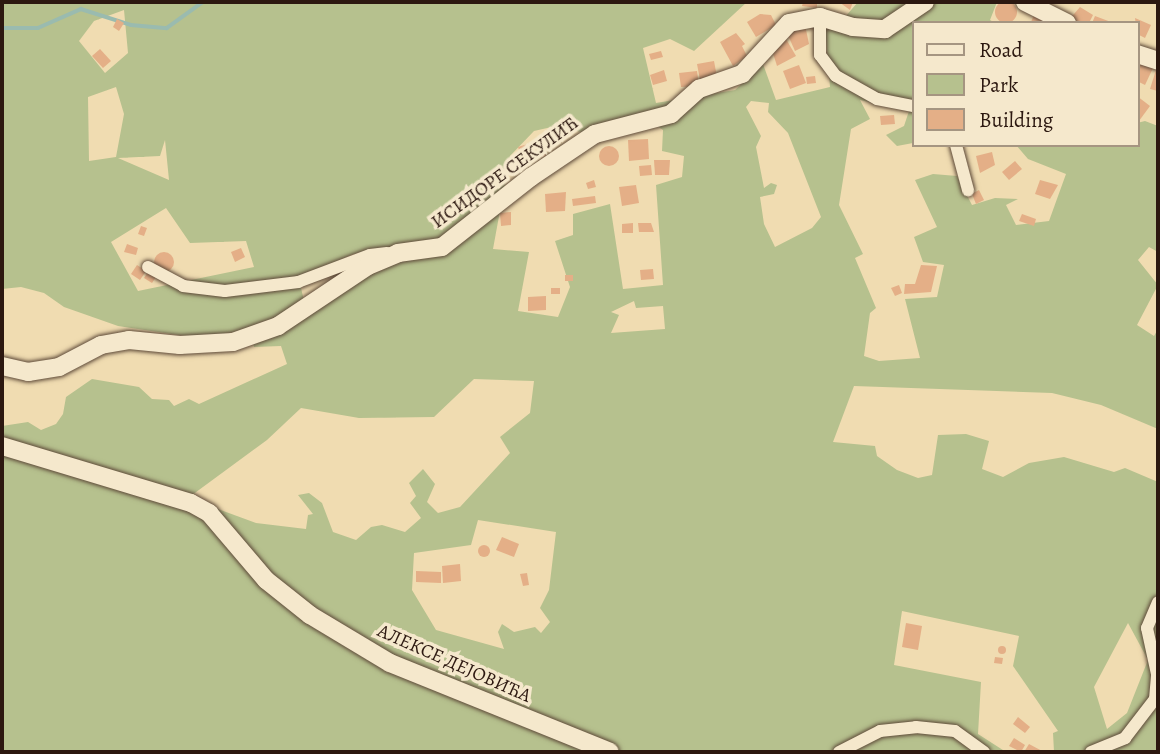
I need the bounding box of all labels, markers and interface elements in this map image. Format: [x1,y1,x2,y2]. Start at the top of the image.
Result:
legend [912,21,1139,147]
text: Road [979,36,1023,64]
text: Park [979,71,1018,99]
text: Building [979,106,1053,134]
street label: ИСИДОРЕ СЕКУЛИЋ [427,112,583,234]
street label: АЛЕКСЕ ДЕЈОВИЋА [374,620,534,708]

